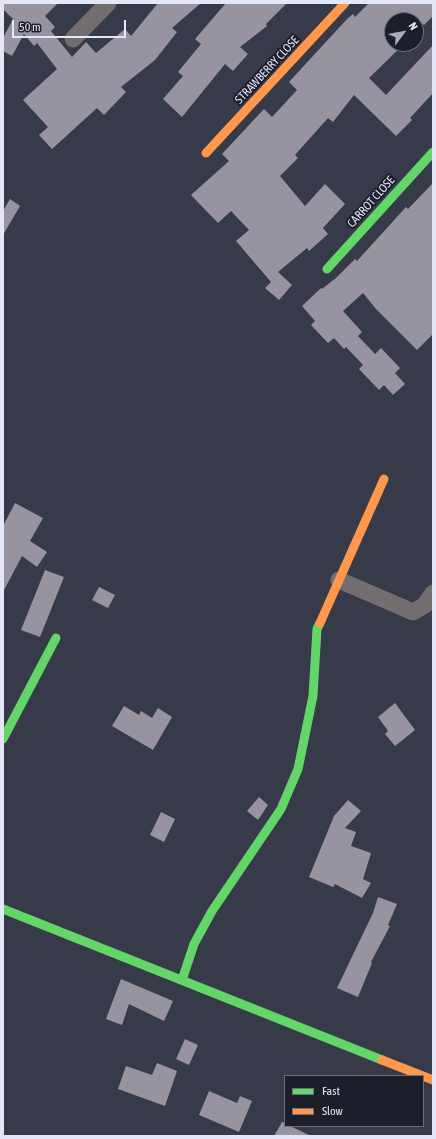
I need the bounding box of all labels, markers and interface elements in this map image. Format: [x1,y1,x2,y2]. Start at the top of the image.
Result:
scale bar [14,12,128,38]
north arrow [384,12,424,52]
text: 50 m [19,20,41,34]
text: N [407,20,420,32]
street label: STRAWBERRY CLOSE [232,33,302,107]
street label: CARROT CLOSE [344,173,398,231]
legend [284,1075,424,1127]
text: Fast [322,1084,340,1098]
text: Slow [322,1104,343,1118]

